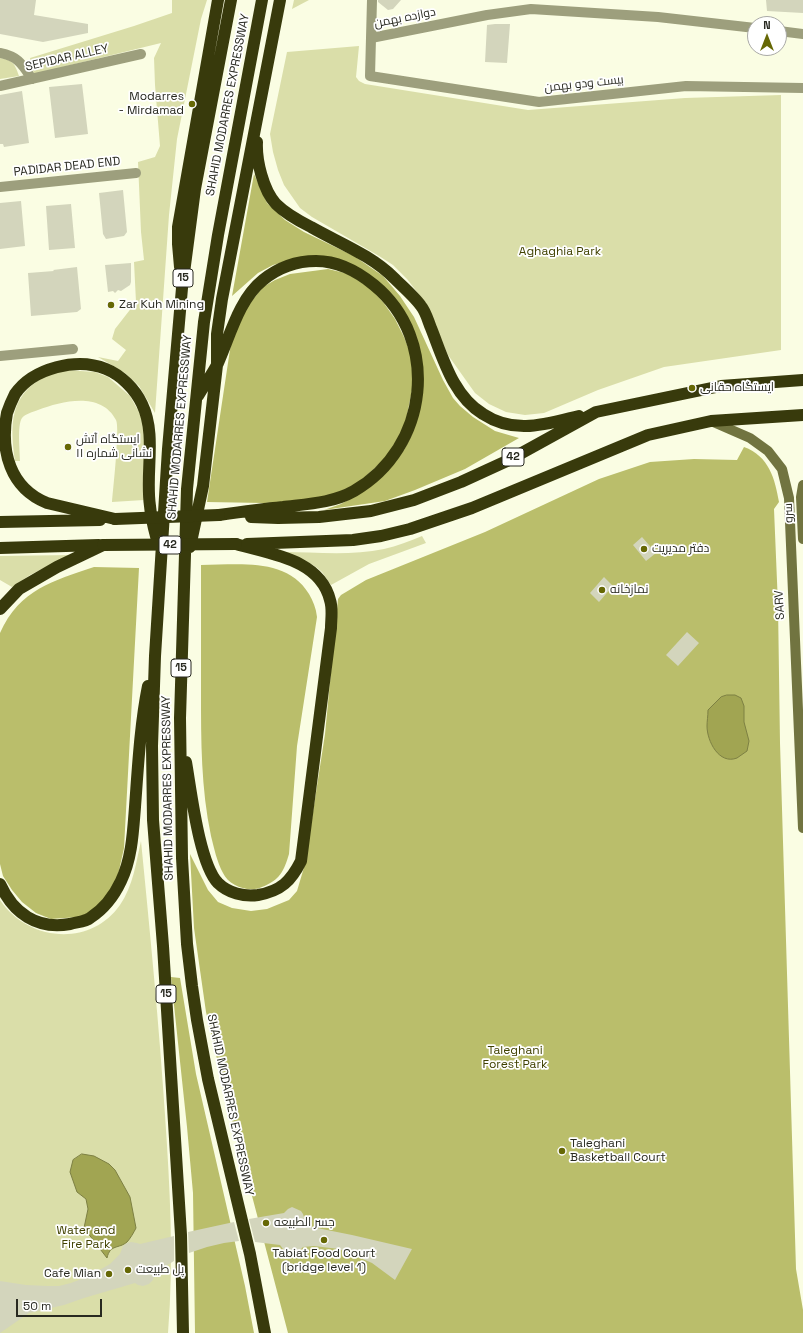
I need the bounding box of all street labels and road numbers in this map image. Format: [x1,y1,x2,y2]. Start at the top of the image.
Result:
street label: دوازده بهمن [373,5,437,31]
street label: SHAHID MODARRES EXPRESSWAY [203,13,253,197]
street label: SEPIDAR ALLEY [24,41,110,75]
street label: بیست ودو بهمن [544,73,624,95]
street label: PADIDAR DEAD END [13,154,121,180]
road number: 15 [173,269,193,287]
street label: SHAHID MODARRES EXPRESSWAY [165,334,195,520]
road number: 42 [502,448,524,466]
street label: سرو [781,503,797,523]
road number: 42 [159,536,181,554]
street label: SARV [772,590,788,620]
road number: 15 [171,659,191,677]
street label: SHAHID MODARRES EXPRESSWAY [159,695,177,881]
road number: 15 [156,985,176,1003]
street label: SHAHID MODARRES EXPRESSWAY [204,1013,256,1197]

